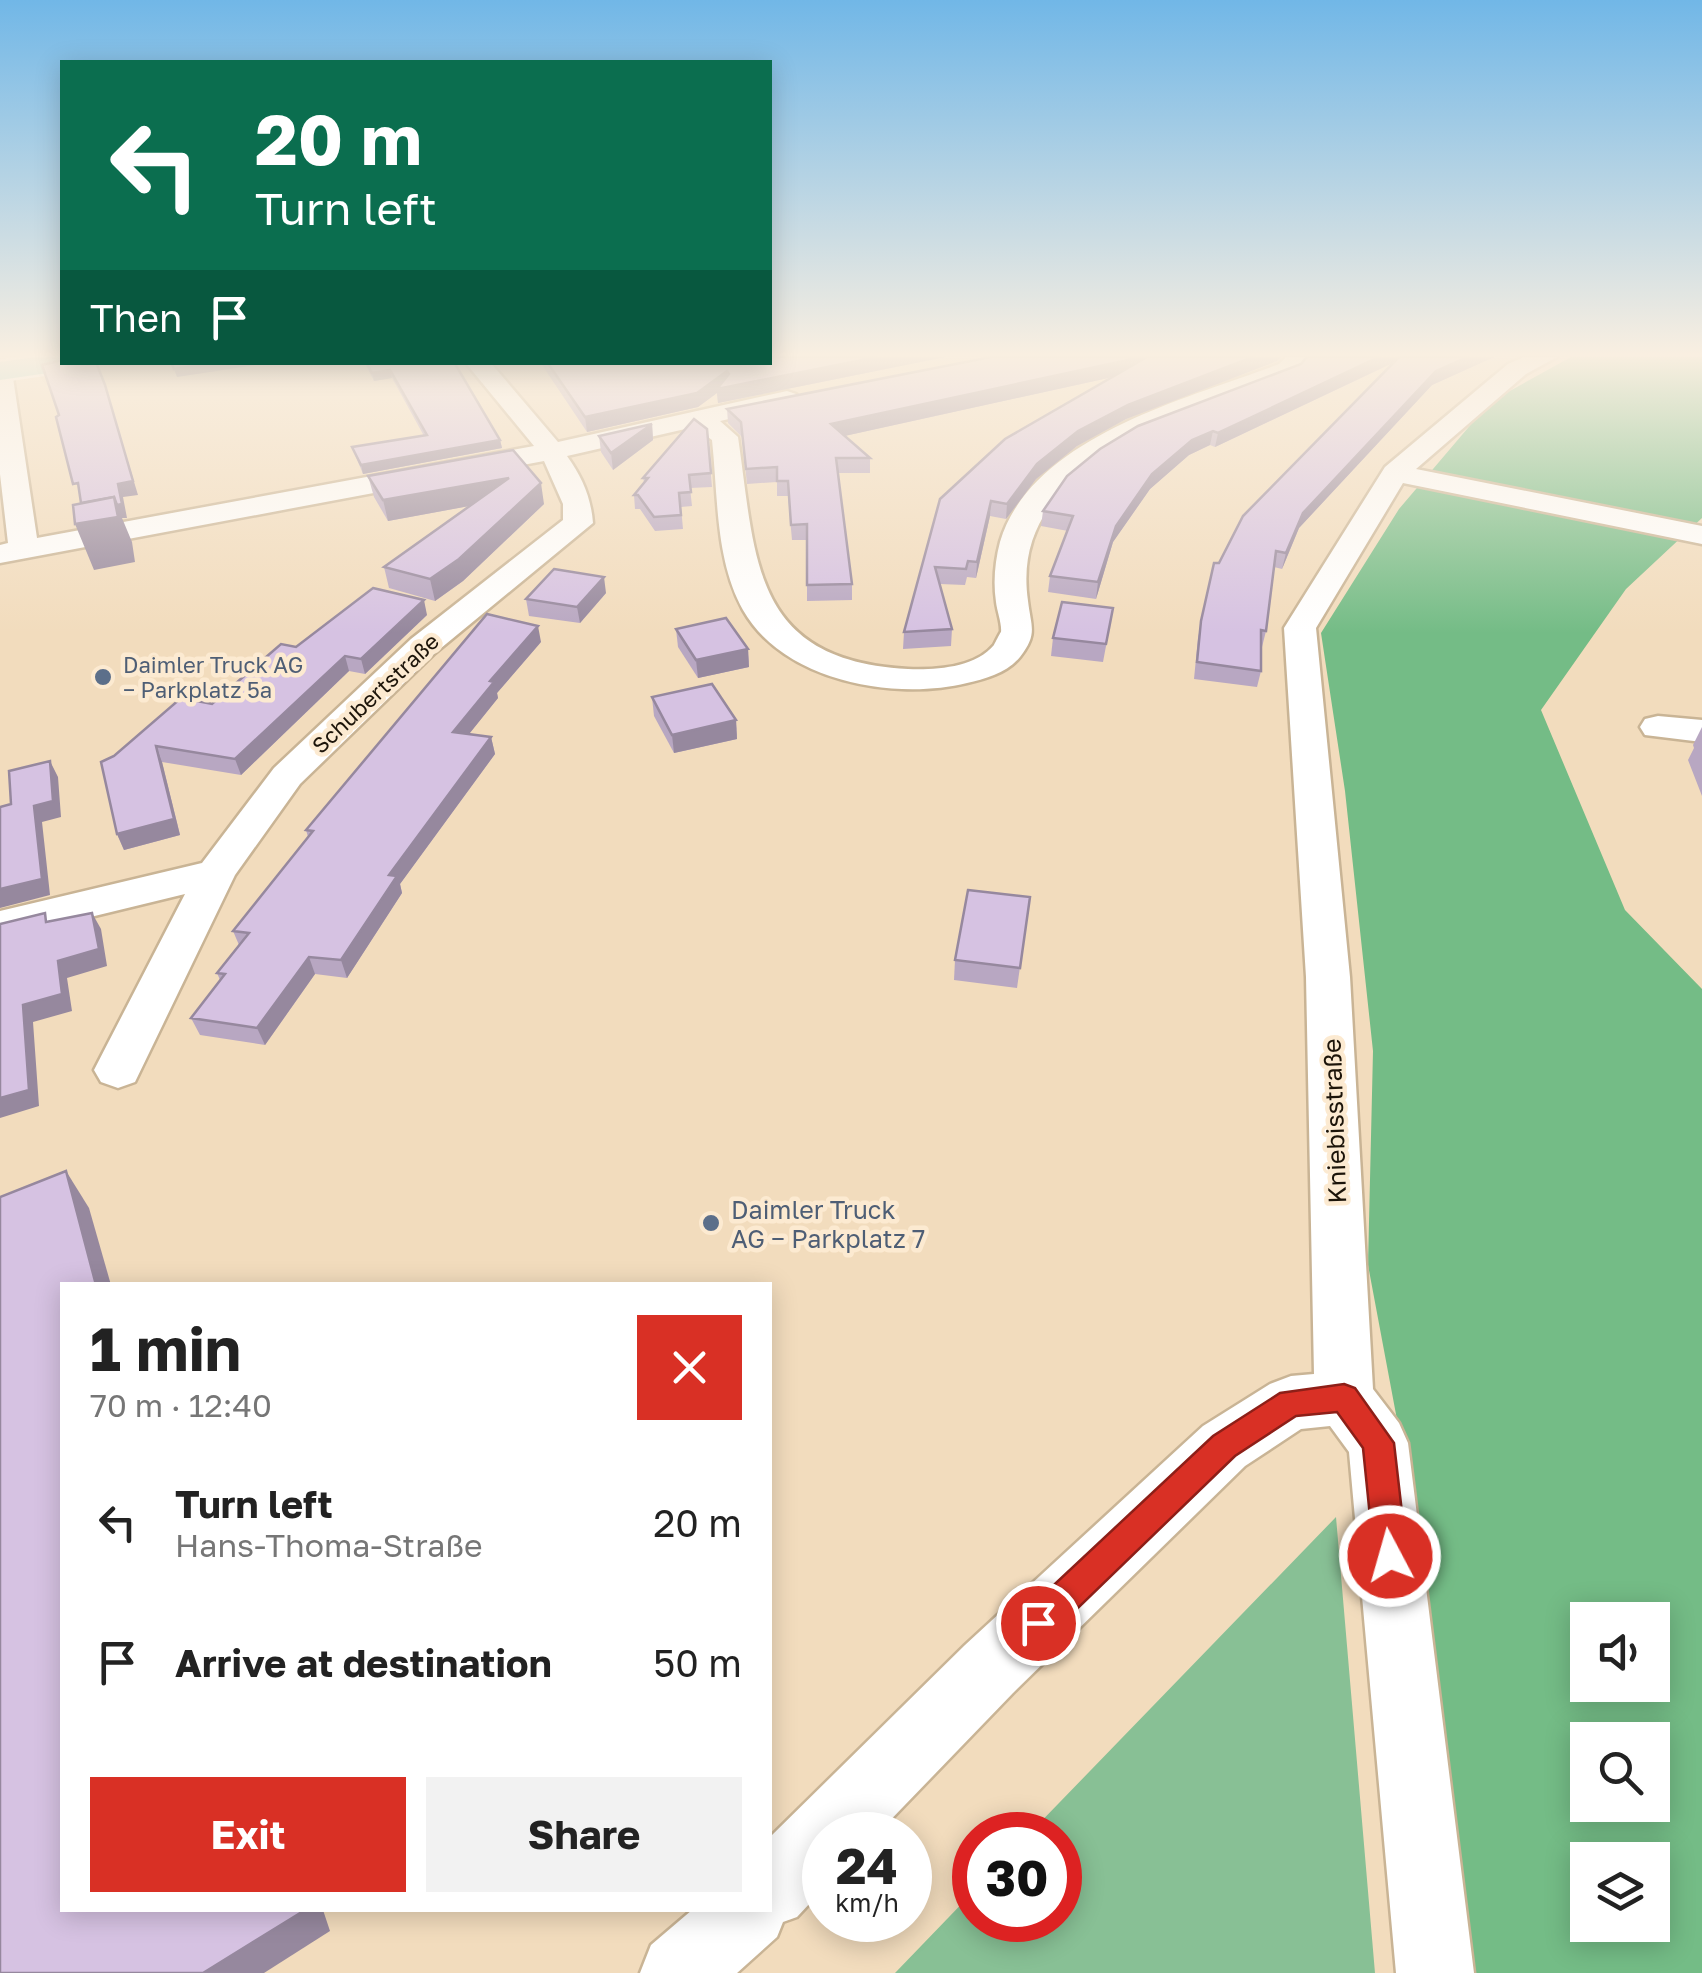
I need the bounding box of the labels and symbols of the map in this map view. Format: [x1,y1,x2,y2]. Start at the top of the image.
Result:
street label: Schubertstraße [306,627,444,759]
place label: Daimler Truck AG − Parkplatz 5a [123,651,303,703]
marker: Daimler Truck AG − Parkplatz 5a [92,666,114,688]
street label: Kniebisstraße [1316,1038,1352,1204]
place label: Daimler Truck AG − Parkplatz 7 [731,1194,925,1254]
marker: Daimler Truck AG − Parkplatz 7 [700,1212,722,1234]
position arrow [1338,1504,1442,1608]
pin [996,1581,1081,1666]
speed limit sign: 30 [952,1812,1082,1942]

